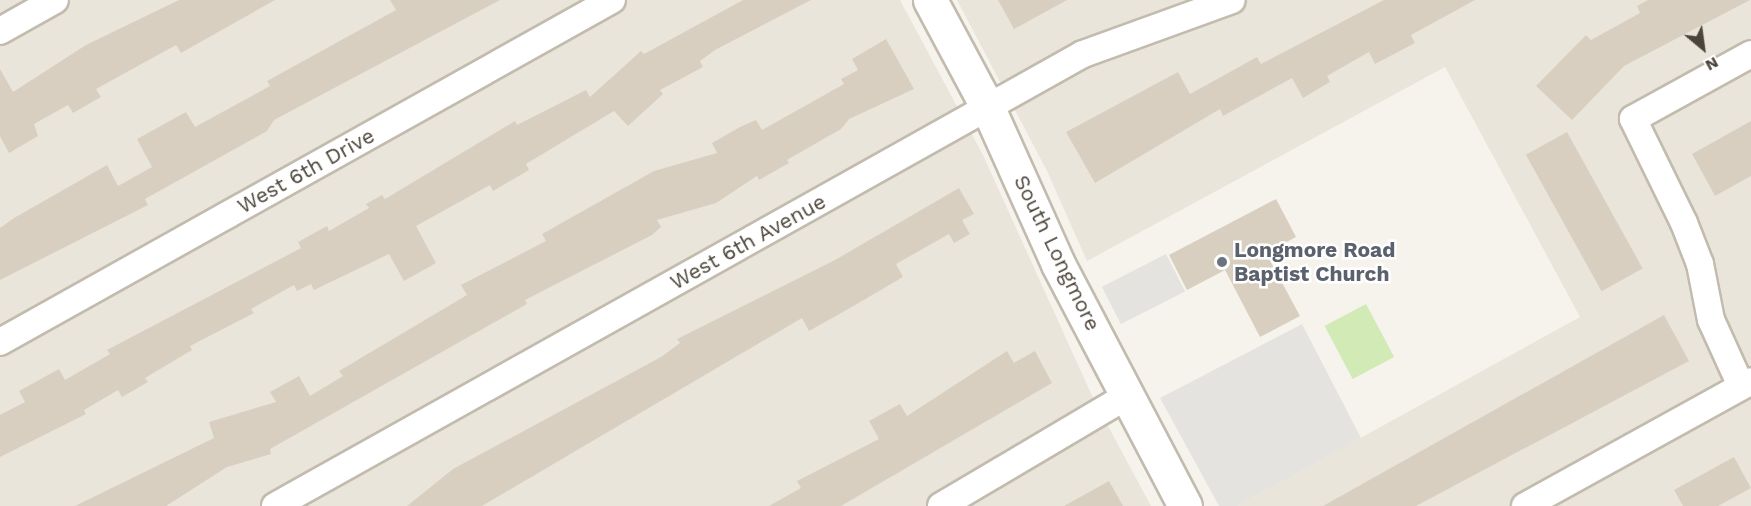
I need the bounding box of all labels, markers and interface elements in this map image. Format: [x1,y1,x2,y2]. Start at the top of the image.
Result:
north arrow [1673,18,1733,78]
text: N [1702,53,1722,75]
street label: West 6th Drive [233,123,379,219]
street label: South Longmore [1008,171,1106,335]
street label: West 6th Avenue [666,189,830,295]
place label: Longmore Road Baptist Church [1234,237,1395,287]
marker: Longmore Road Baptist Church [1215,255,1229,269]

